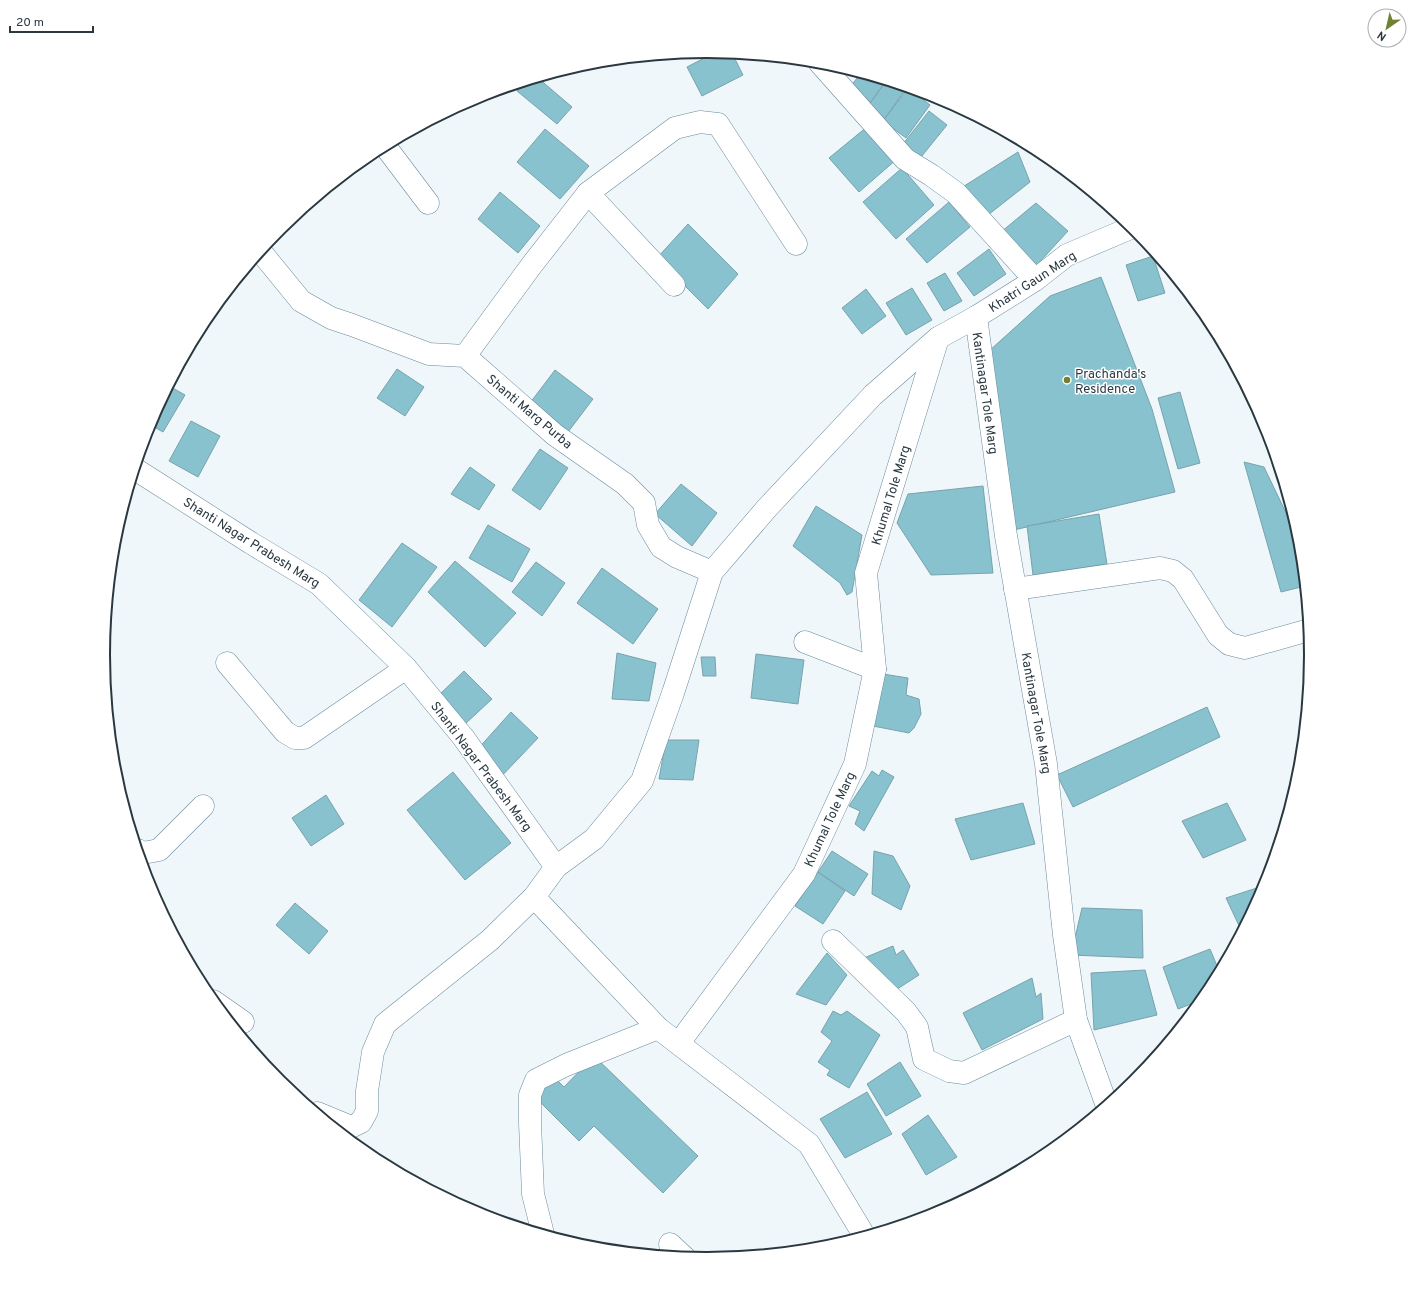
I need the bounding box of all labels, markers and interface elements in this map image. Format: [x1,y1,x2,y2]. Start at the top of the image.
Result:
scale bar [10,8,93,34]
north arrow [1367,8,1407,48]
text: 20 m [16,15,44,31]
text: N [1375,27,1389,43]
street label: Khatri Gaun Marg [986,248,1080,317]
street label: Kantinagar Tole Marg [968,331,1001,455]
place label: Prachanda's Residence [1075,367,1146,398]
street label: Shanti Marg Purba [483,372,575,453]
marker: Prachanda's Residence [1062,375,1072,385]
street label: Khumal Tole Marg [869,444,915,547]
street label: Shanti Nagar Prabesh Marg [179,495,322,592]
street label: Kantinagar Tole Marg [1016,651,1054,775]
street label: Shanti Nagar Prabesh Marg [426,699,534,835]
street label: Khumal Tole Marg [802,770,860,870]

